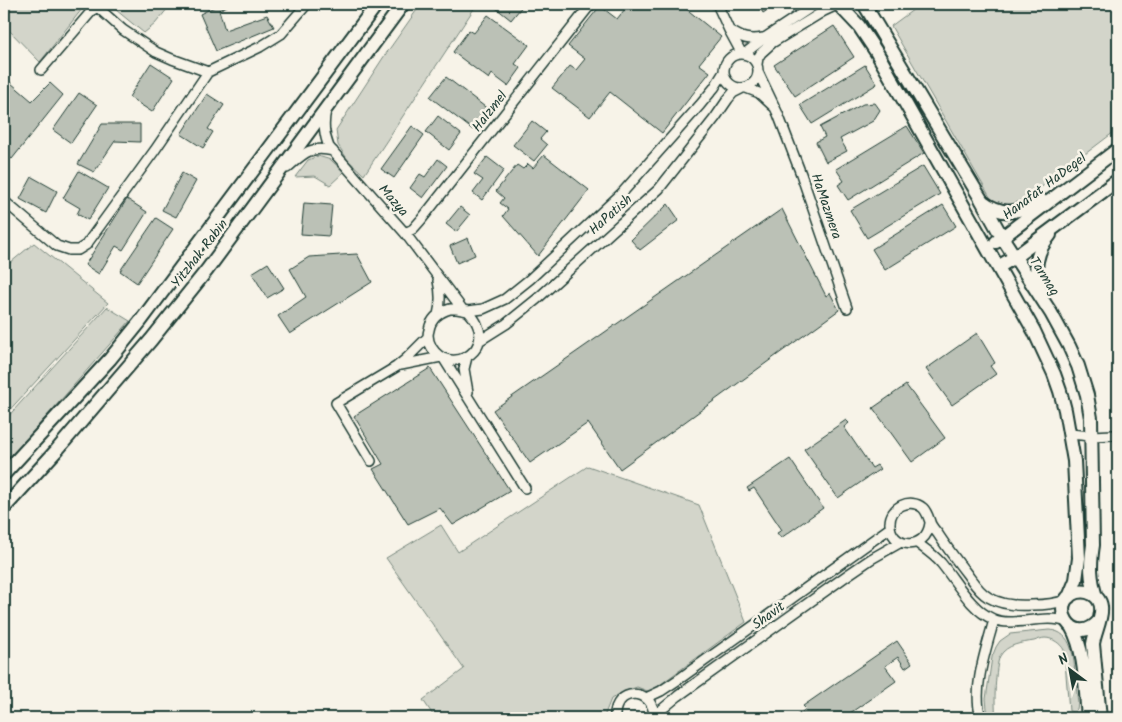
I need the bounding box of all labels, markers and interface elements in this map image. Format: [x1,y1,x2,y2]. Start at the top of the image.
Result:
street label: HaIzmel [467,86,513,137]
street label: Hanafat HaDegel [998,147,1092,226]
street label: HaMazmera [805,170,848,242]
street label: Mazya [373,180,414,222]
street label: HaPatish [584,189,637,240]
street label: Yitzhak Rabin [166,214,234,293]
street label: Tarmag [1023,252,1065,301]
street label: Shavit [747,596,790,635]
north arrow [1044,644,1094,694]
text: N [1054,648,1073,671]

